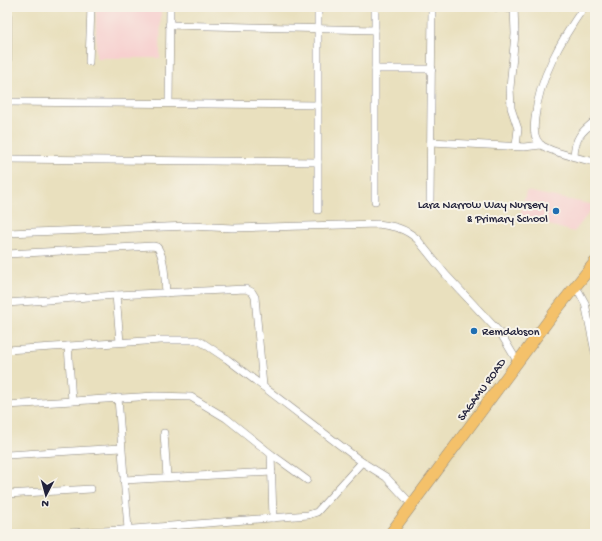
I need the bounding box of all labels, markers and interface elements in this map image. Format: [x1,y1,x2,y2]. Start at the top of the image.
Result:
place label: Lara Narrow Way Nursery & Primary School [418,199,548,227]
marker: Lara Narrow Way Nursery & Primary School [551,206,561,216]
marker: Remdabson [469,326,479,336]
place label: Remdabson [482,326,540,340]
street label: SAGAMU ROAD [455,356,510,424]
north arrow [26,475,66,515]
text: N [41,497,49,509]

